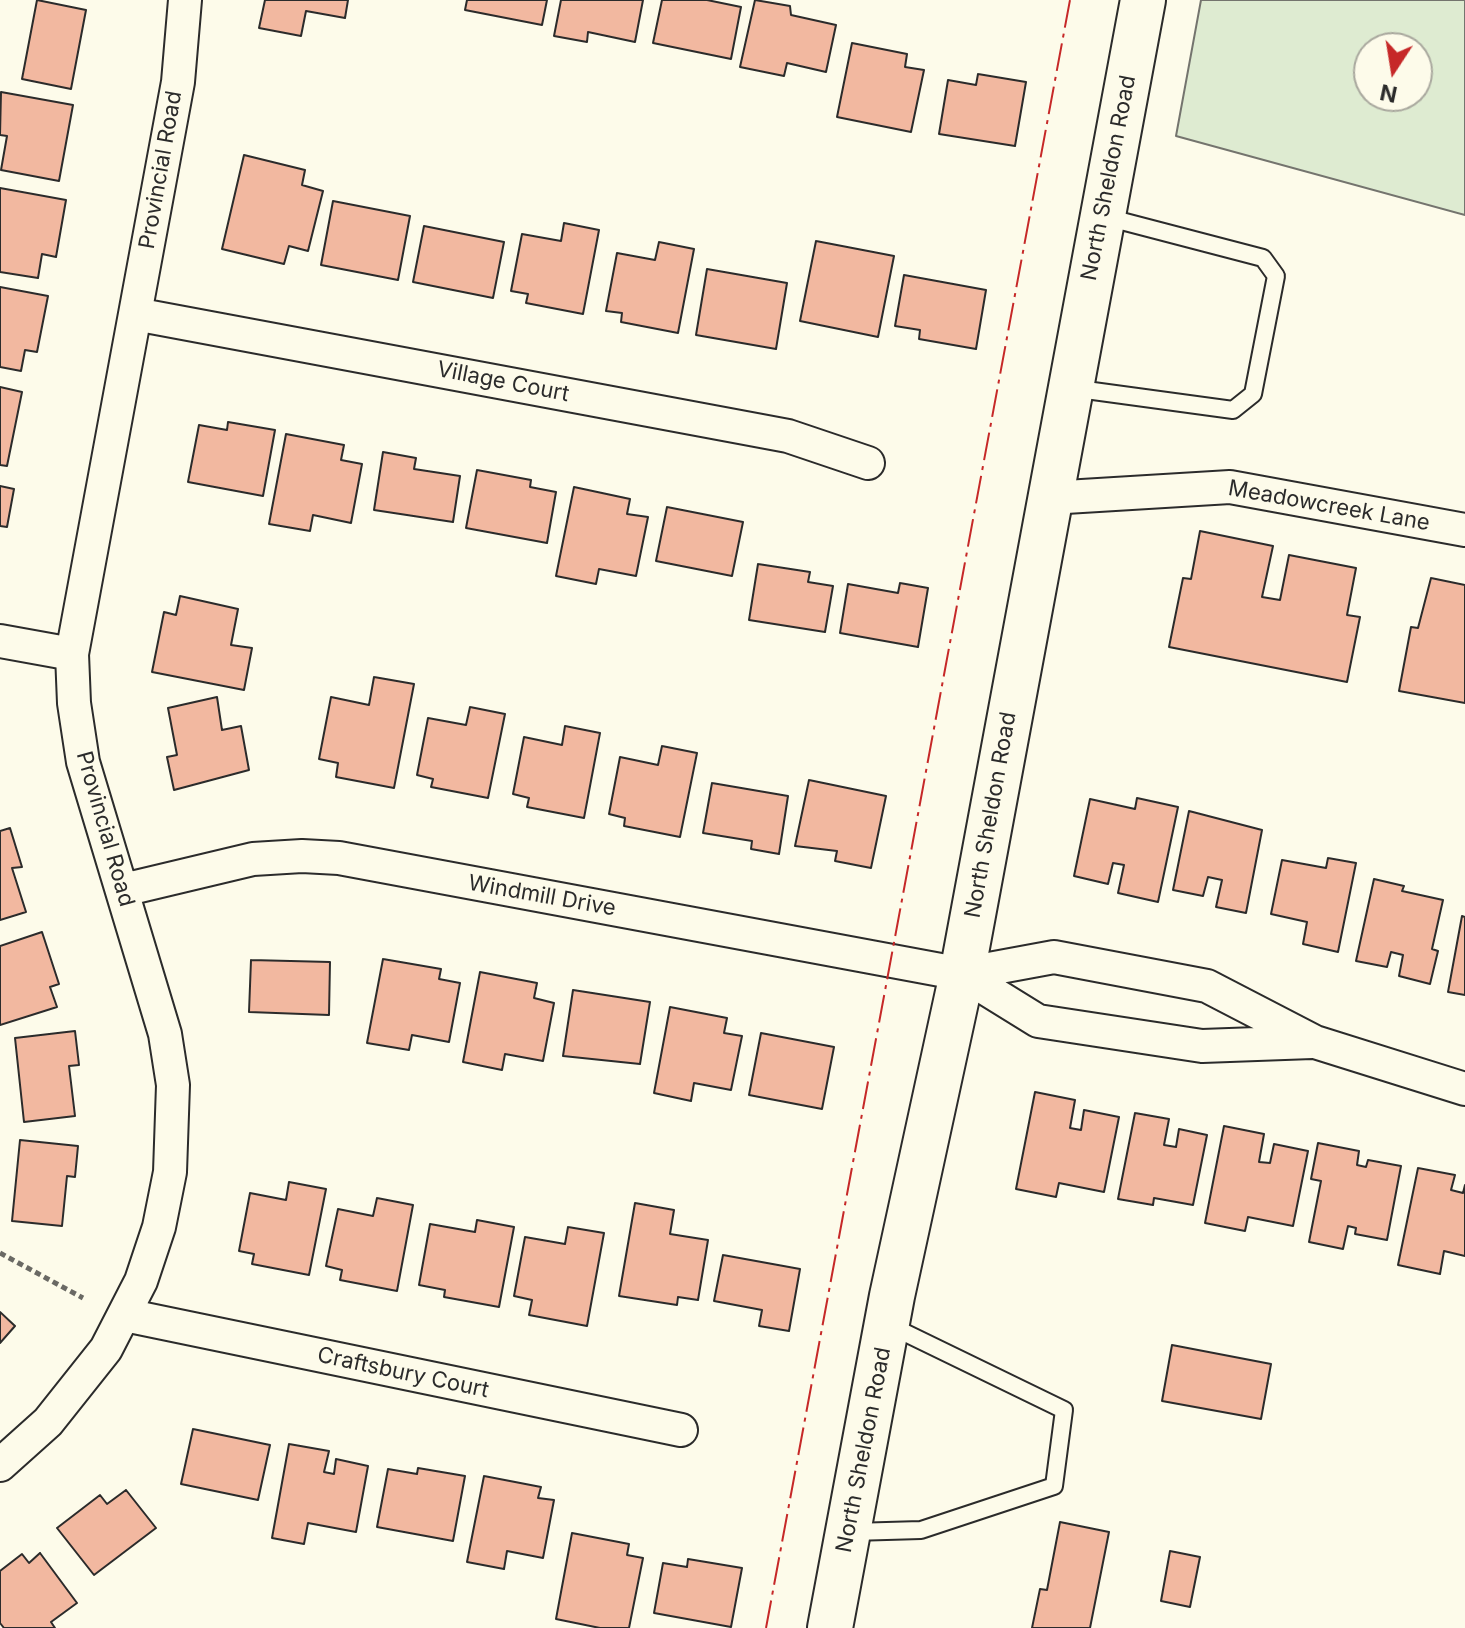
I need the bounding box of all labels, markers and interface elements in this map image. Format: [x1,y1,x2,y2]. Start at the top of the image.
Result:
north arrow [1353,32,1433,112]
street label: North Sheldon Road [1076,73,1142,283]
text: N [1378,79,1399,108]
street label: Provincial Road [134,89,188,251]
street label: Village Court [435,356,571,408]
street label: Meadowcreek Lane [1226,475,1432,537]
street label: North Sheldon Road [960,710,1022,920]
street label: Provincial Road [70,748,140,910]
street label: Windmill Drive [466,870,618,922]
street label: Craftsbury Court [315,1342,491,1404]
street label: North Sheldon Road [831,1345,897,1555]

